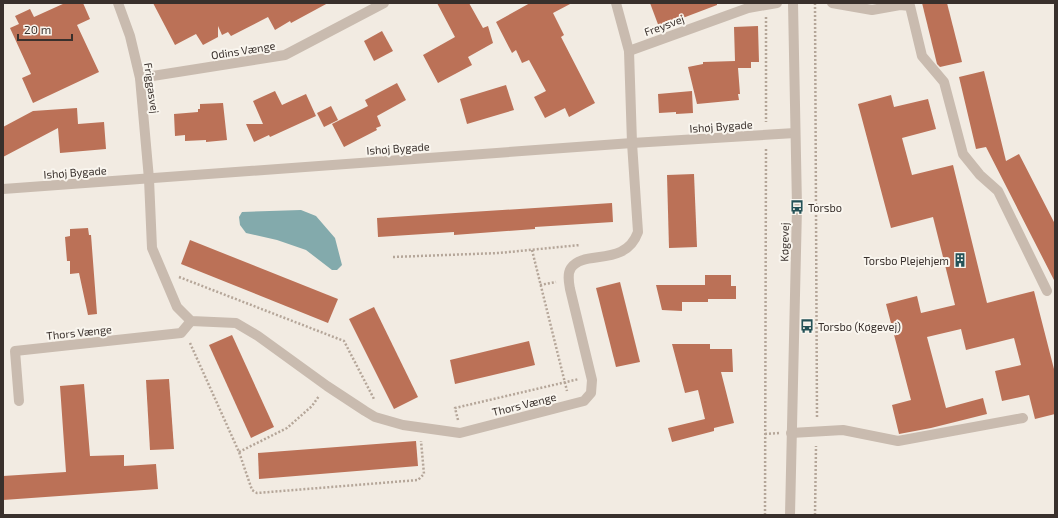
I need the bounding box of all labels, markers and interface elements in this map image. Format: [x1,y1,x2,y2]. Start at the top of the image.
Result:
street label: Freysvej [642,12,686,39]
scale bar [18,16,72,42]
text: 20 m [24,22,51,36]
street label: Odins Vænge [210,38,276,61]
street label: Friggasvej [141,62,162,114]
street label: Ishøj Bygade [689,117,753,136]
street label: Ishøj Bygade [366,139,430,158]
street label: Ishøj Bygade [43,163,107,182]
bus stop icon: Torsbo [789,199,805,215]
place label: Torsbo [808,201,842,214]
street label: Køgevej [777,222,792,262]
building icon: Torsbo Plejehjem [952,252,968,268]
place label: Torsbo Plejehjem [864,254,949,268]
bus stop icon: Torsbo (Køgevej) [799,318,815,334]
place label: Torsbo (Køgevej) [818,320,901,334]
street label: Thors Vænge [46,322,112,342]
street label: Thors Vænge [491,390,557,418]

